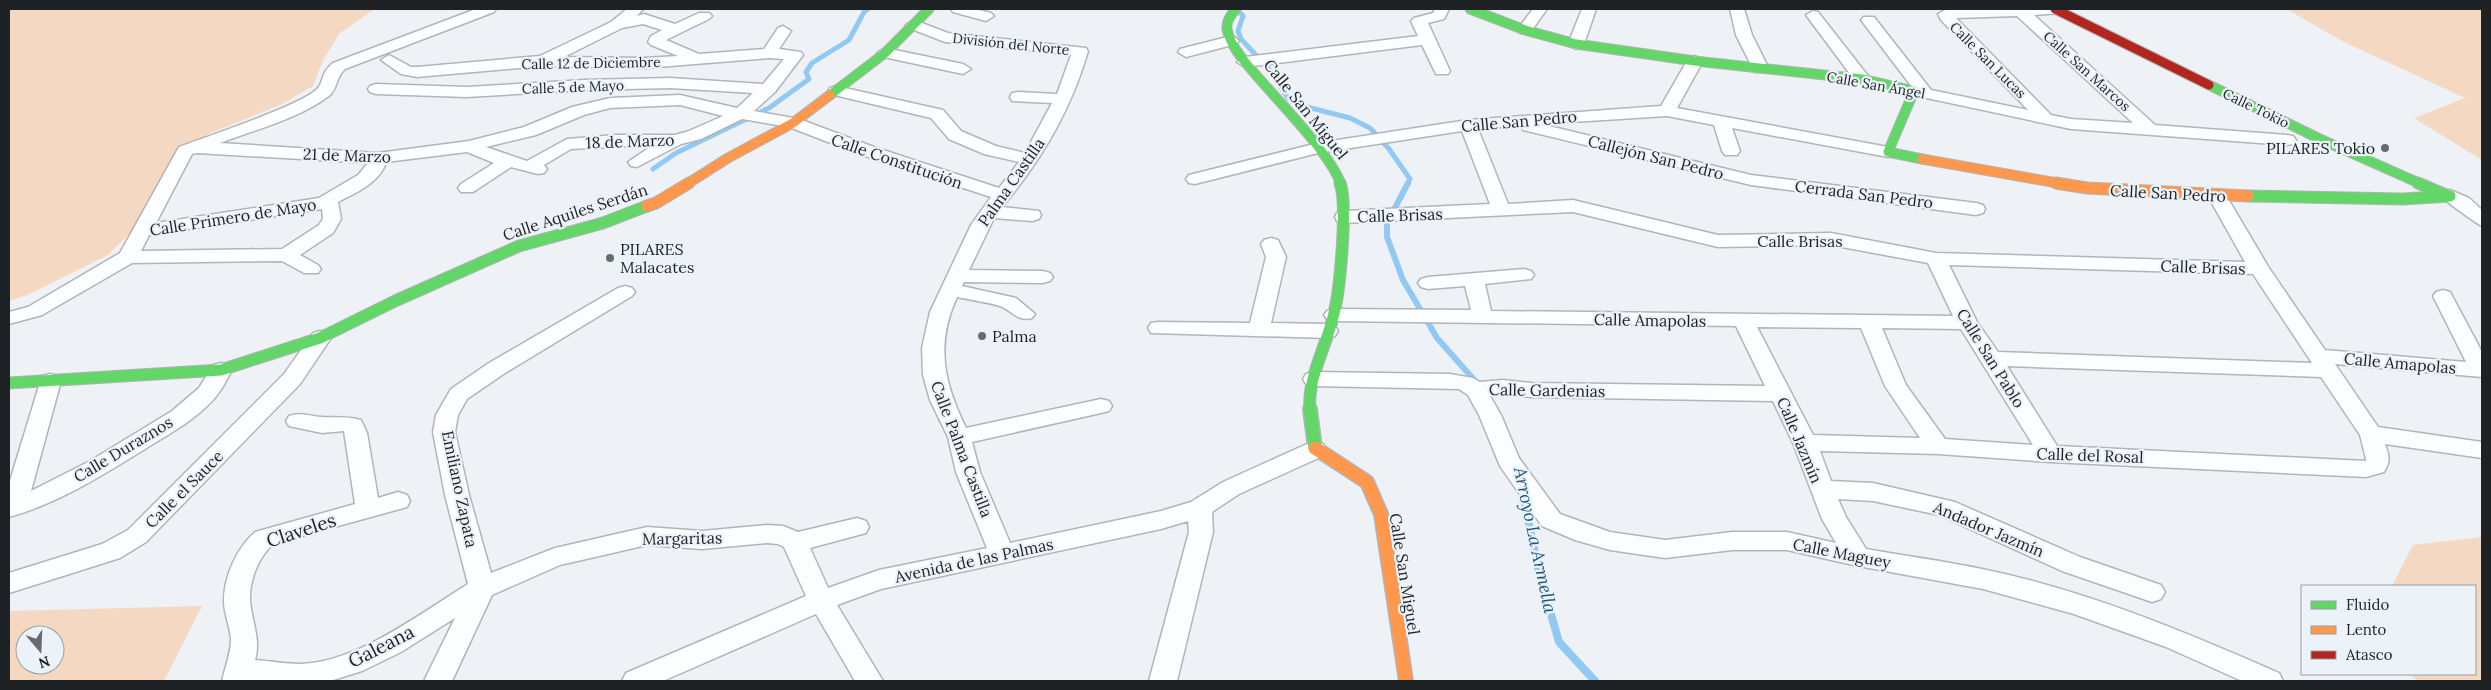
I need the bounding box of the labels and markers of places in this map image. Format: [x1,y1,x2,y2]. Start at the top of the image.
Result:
place label: PILARES Tokio [2266,138,2375,158]
marker: PILARES Tokio [2379,142,2391,154]
place label: PILARES Malacates [620,239,694,277]
marker: PILARES Malacates [604,252,616,264]
place label: Palma [992,326,1037,346]
marker: Palma [976,330,988,342]

